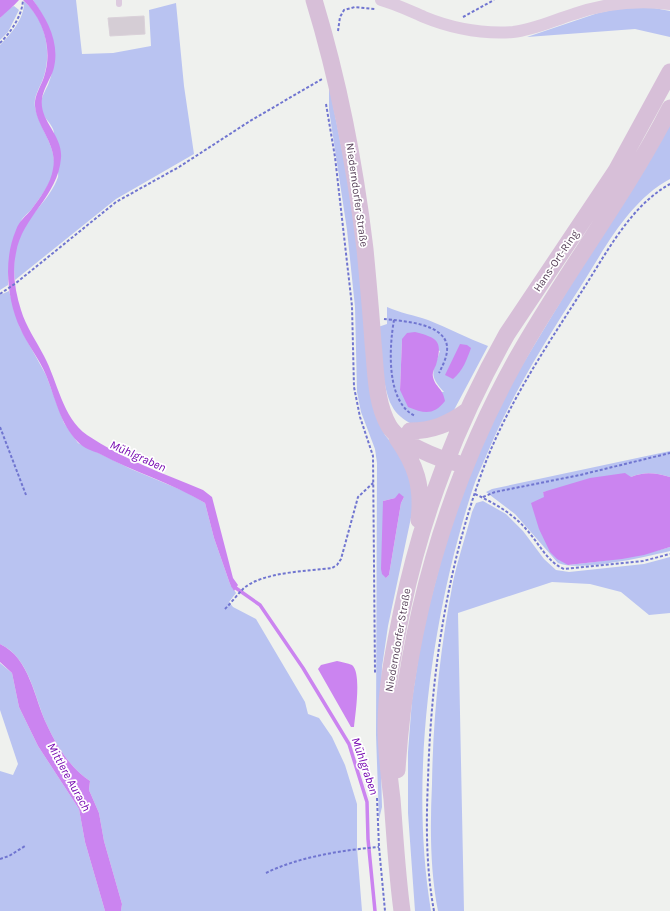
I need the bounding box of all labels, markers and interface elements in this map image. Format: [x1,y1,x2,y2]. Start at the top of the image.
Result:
street label: Niederndorfer Straße [343,142,371,248]
street label: Hans-Ort-Ring [531,227,582,294]
water label: Mühlgraben [108,437,168,475]
street label: Niederndorfer Straße [382,587,414,693]
water label: Mühlgraben [349,735,381,797]
water label: Mittlere Aurach [44,740,94,814]

